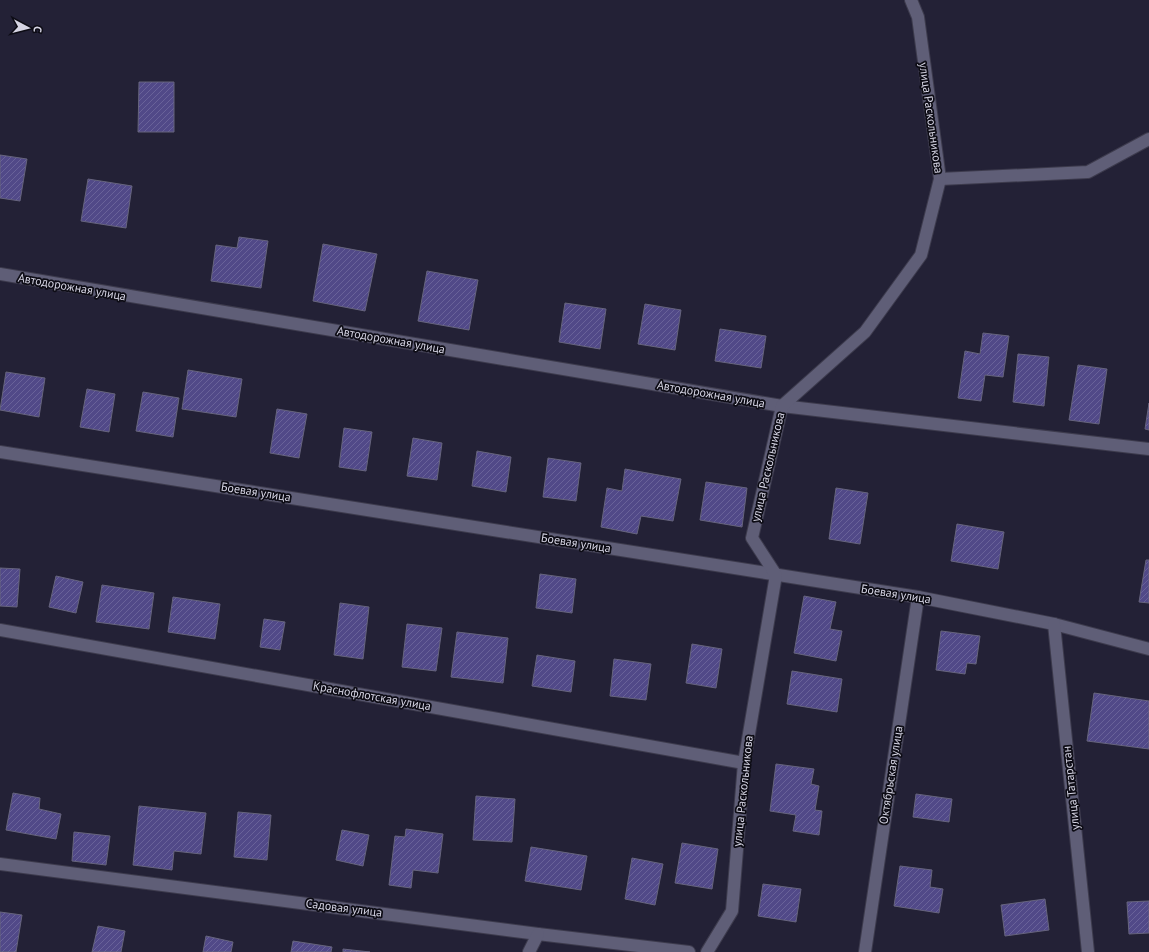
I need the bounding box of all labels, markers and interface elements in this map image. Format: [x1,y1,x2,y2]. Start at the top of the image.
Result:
north arrow [8,8,48,48]
text: С [31,25,45,33]
street label: улица Раскольникова [916,61,947,174]
street label: Автодорожная улица [17,270,127,303]
street label: Автодорожная улица [336,323,446,356]
street label: Автодорожная улица [656,377,766,410]
street label: улица Раскольникова [748,411,787,523]
street label: Боевая улица [220,479,292,504]
street label: Боевая улица [540,530,612,555]
street label: Боевая улица [860,581,932,606]
street label: Краснофлотская улица [312,678,432,713]
street label: Октябрьская улица [875,725,906,825]
street label: улица Раскольникова [729,734,756,847]
street label: улица Татарстан [1059,745,1082,831]
street label: Садовая улица [305,895,383,920]

